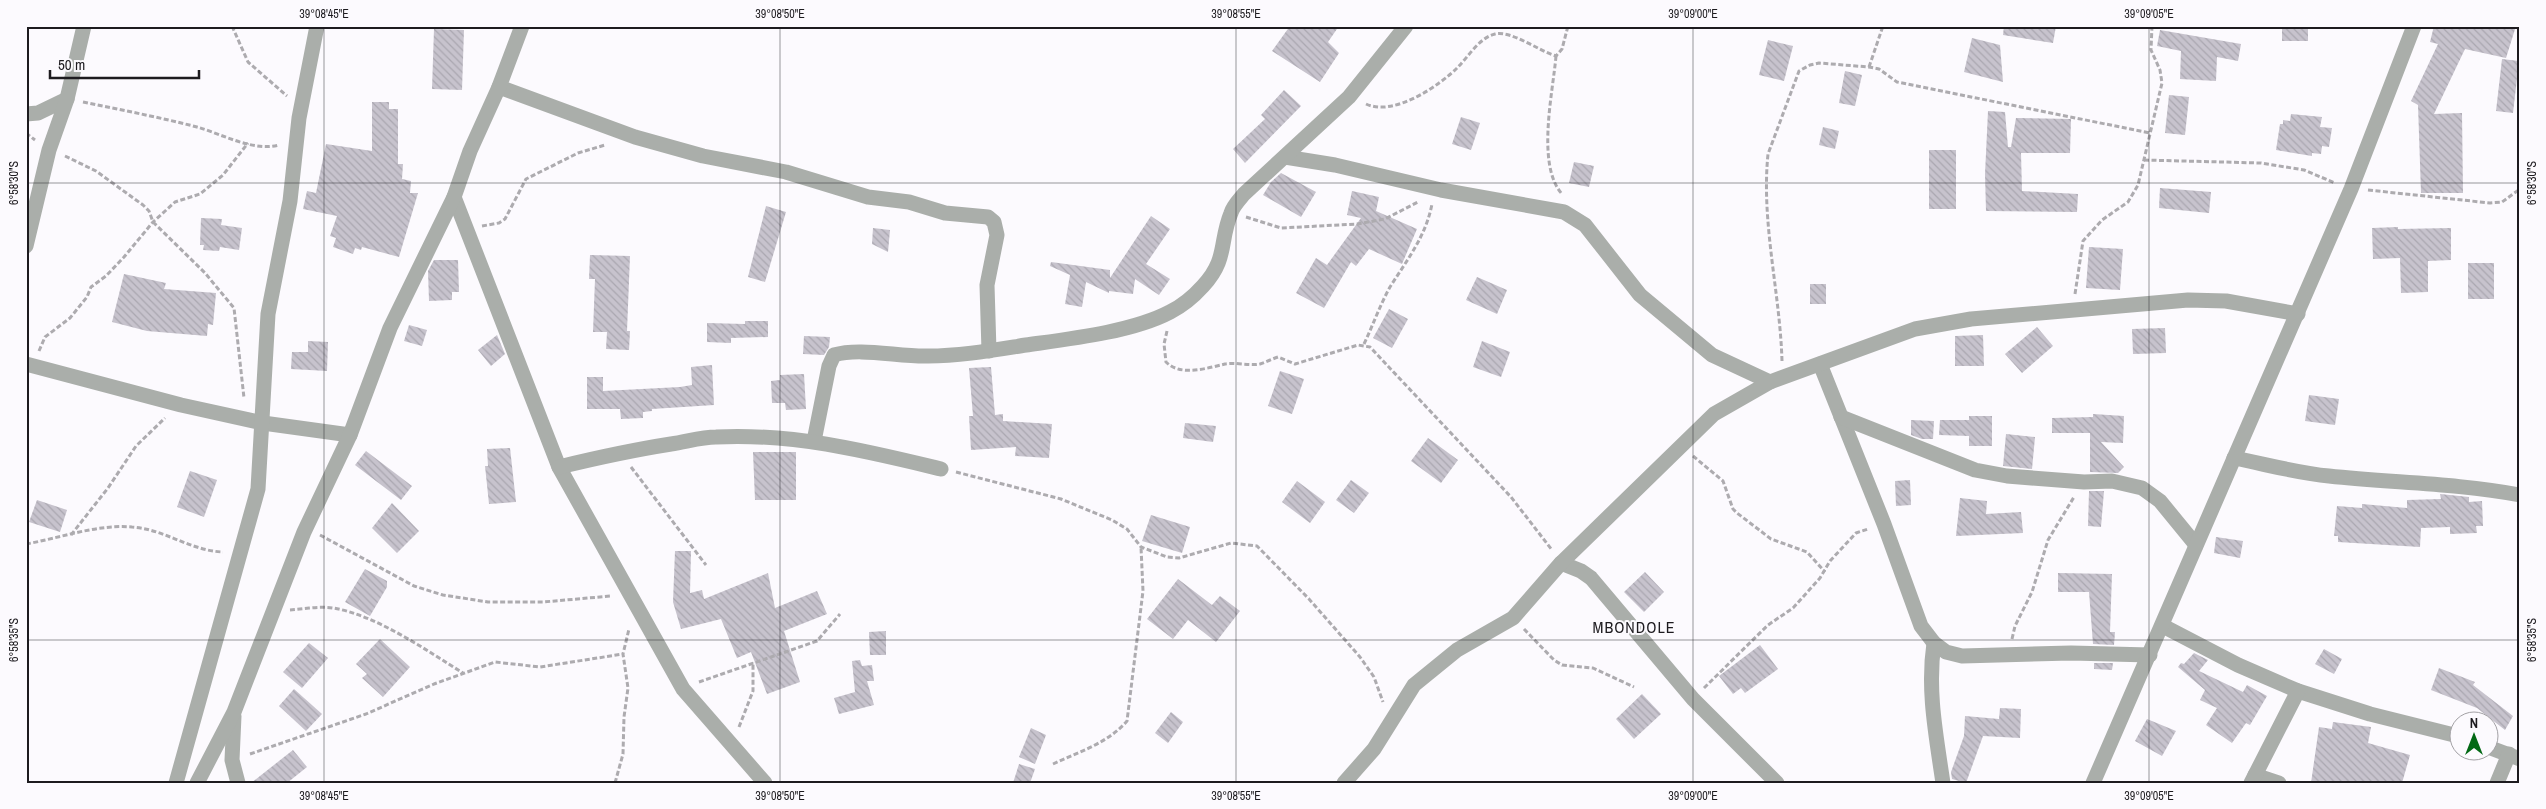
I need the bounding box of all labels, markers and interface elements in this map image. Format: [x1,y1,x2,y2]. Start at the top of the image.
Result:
text: 39°08'45"E [299,6,349,22]
text: 39°08'50"E [755,6,805,22]
text: 39°08'55"E [1211,6,1261,22]
text: 39°09'00"E [1668,6,1718,22]
text: 39°09'05"E [2124,6,2174,22]
scale bar [50,48,199,80]
text: 50 m [58,54,85,75]
text: 6°58'30"S [6,161,22,205]
text: 6°58'30"S [2524,161,2540,205]
district label: MBONDOLE [1592,616,1676,638]
text: 6°58'35"S [6,618,22,662]
text: 6°58'35"S [2524,618,2540,662]
north arrow [2448,712,2498,762]
text: N [2470,714,2478,732]
text: 39°08'45"E [299,788,349,804]
text: 39°08'50"E [755,788,805,804]
text: 39°08'55"E [1211,788,1261,804]
text: 39°09'00"E [1668,788,1718,804]
text: 39°09'05"E [2124,788,2174,804]

